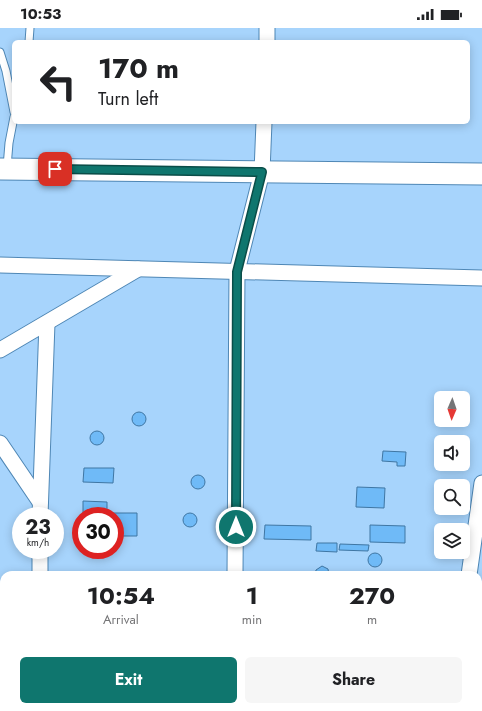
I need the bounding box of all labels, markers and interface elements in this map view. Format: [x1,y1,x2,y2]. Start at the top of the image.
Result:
text: 10:53 [20,3,61,25]
text: 170 m [98,48,179,89]
icon: left [32,56,84,108]
text: Turn left [98,86,158,112]
pin [38,152,72,186]
icon: arrive [44,158,66,180]
north arrow [434,391,470,427]
map controls [434,391,470,559]
button: sound [434,435,470,471]
button: search [434,479,470,515]
position arrow [215,506,257,548]
speed limit sign: 30 [72,507,124,559]
text: 23 [25,513,51,542]
button: layers [434,523,470,559]
text: km/h [27,535,49,550]
text: 10:54 [87,578,155,613]
text: 1 [246,578,258,613]
text: 270 [349,578,395,613]
text: Arrival [103,610,139,629]
text: min [242,610,262,629]
text: m [367,610,377,629]
button: Exit [20,657,237,703]
button: Share [245,657,462,703]

